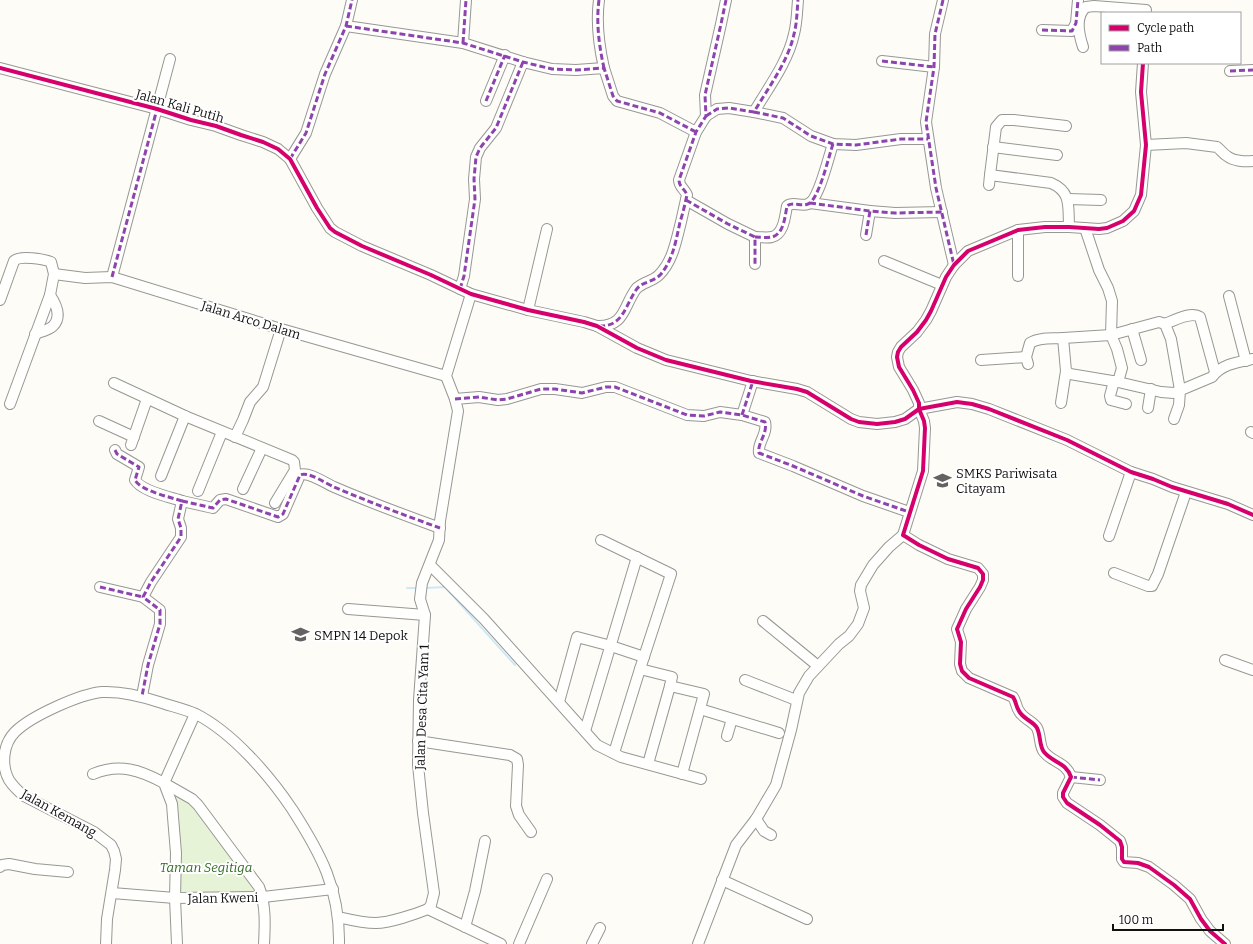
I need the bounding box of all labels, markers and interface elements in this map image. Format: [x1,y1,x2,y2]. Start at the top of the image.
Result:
legend [1101,12,1241,64]
text: Cycle path [1137,21,1195,35]
text: Path [1137,41,1163,55]
street label: Jalan Kali Putih [133,86,226,126]
street label: Jalan Arco Dalam [199,298,303,342]
place label: SMKS Pariwisata Citayam [956,466,1057,496]
school or university icon: SMKS Pariwisata Citayam [933,470,953,490]
school or university icon: SMPN 14 Depok [291,625,311,645]
place label: SMPN 14 Depok [314,628,409,643]
street label: Jalan Desa Cita Yam 1 [412,643,432,771]
street label: Jalan Kemang [18,786,99,840]
park label: Taman Segitiga [160,860,252,875]
street label: Jalan Kweni [186,890,259,906]
scale bar [1113,906,1223,932]
text: 100 m [1119,913,1154,927]

